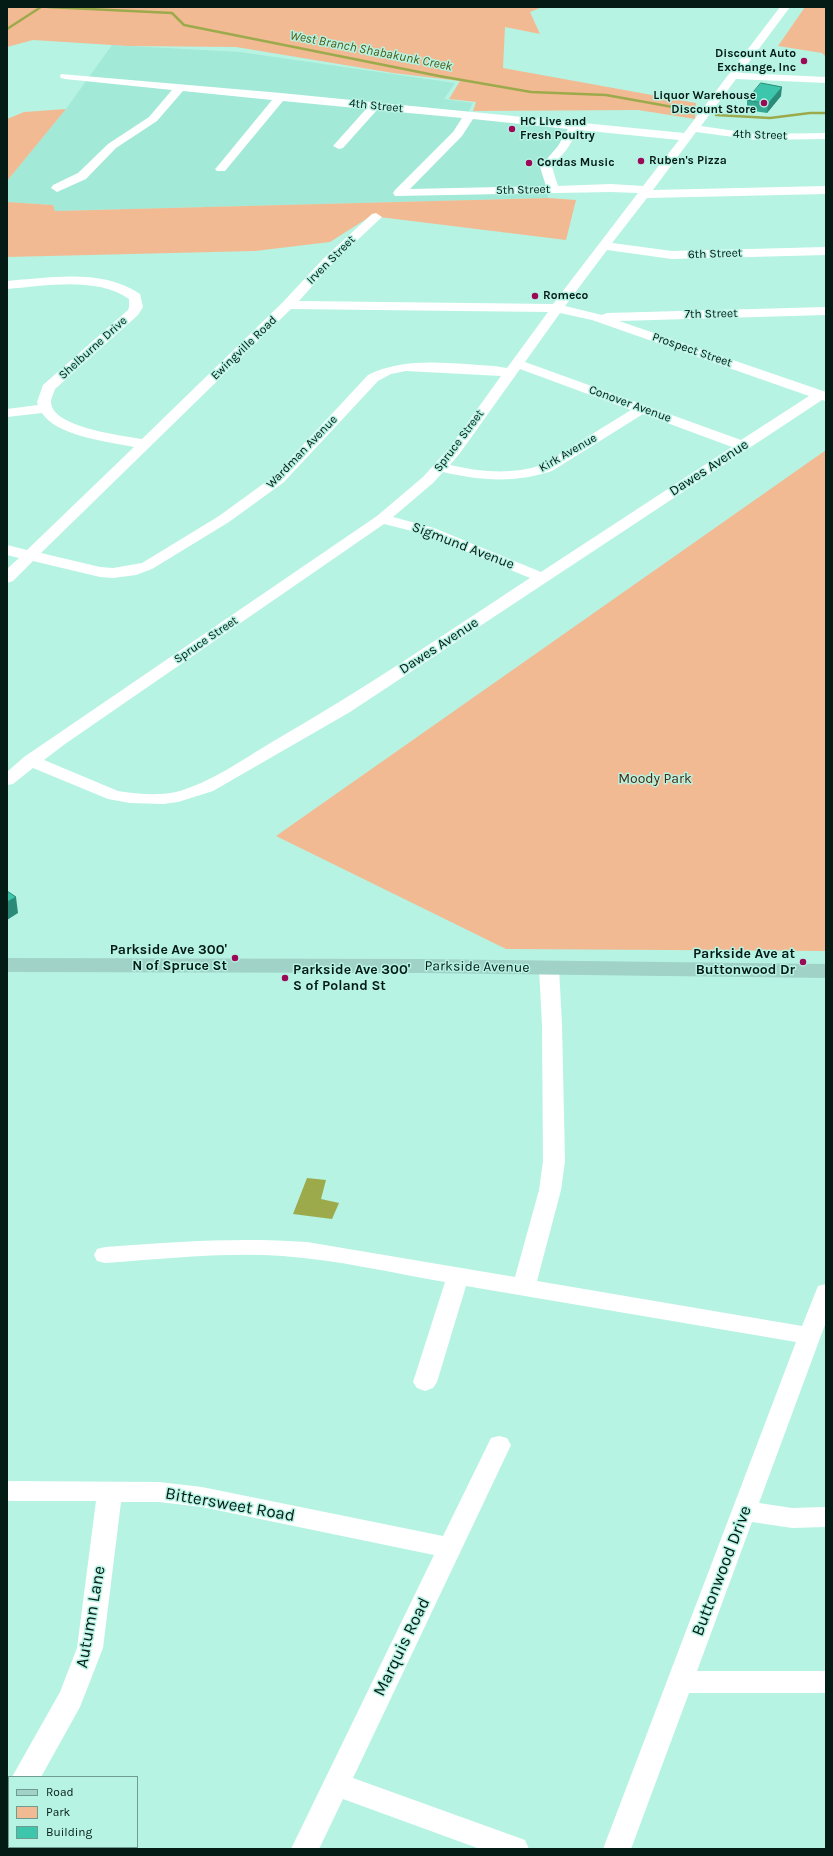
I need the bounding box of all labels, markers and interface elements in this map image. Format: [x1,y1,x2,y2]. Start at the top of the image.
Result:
water label: West Branch Shabakunk Creek [288,28,454,74]
place label: Discount Auto Exchange, Inc [715,47,796,75]
marker: Discount Auto Exchange, Inc [799,56,809,66]
place label: Liquor Warehouse Discount Store [653,89,756,117]
street label: 4th Street [348,96,404,116]
marker: Liquor Warehouse Discount Store [759,98,769,108]
place label: HC Live and Fresh Poultry [520,115,595,143]
marker: HC Live and Fresh Poultry [507,124,517,134]
street label: 4th Street [733,127,787,143]
place label: Ruben's Pizza [649,154,727,168]
place label: Cordas Music [537,156,614,170]
marker: Ruben's Pizza [636,156,646,166]
marker: Cordas Music [524,158,534,168]
street label: 5th Street [496,182,550,198]
street label: Irven Street [304,233,358,287]
street label: 6th Street [688,246,742,262]
place label: Romeco [543,289,588,303]
marker: Romeco [530,291,540,301]
street label: 7th Street [684,306,738,322]
street label: Ewingville Road [208,313,280,383]
street label: Shelburne Drive [56,314,130,382]
street label: Prospect Street [650,330,734,370]
street label: Conover Avenue [587,382,673,426]
street label: Spruce Street [431,407,487,475]
street label: Wardman Avenue [264,413,340,491]
street label: Kirk Avenue [537,431,599,475]
street label: Dawes Avenue [666,436,752,500]
street label: Sigmund Avenue [409,519,517,573]
street label: Spruce Street [171,613,241,667]
street label: Dawes Avenue [396,614,482,678]
park label: Moody Park [618,771,692,787]
place label: Parkside Ave 300' N of Spruce St [110,942,227,974]
place label: Parkside Ave at Buttonwood Dr [693,946,795,978]
marker: Parkside Ave 300' N of Spruce St [230,953,240,963]
marker: Parkside Ave at Buttonwood Dr [798,957,808,967]
street label: Parkside Avenue [424,958,530,976]
place label: Parkside Ave 300' S of Poland St [293,962,410,994]
marker: Parkside Ave 300' S of Poland St [280,973,290,983]
street label: Bittersweet Road [163,1484,297,1526]
street label: Buttonwood Drive [688,1503,756,1639]
street label: Autumn Lane [72,1564,110,1670]
street label: Marquis Road [369,1594,435,1700]
legend [8,1776,138,1848]
text: Road [46,1785,74,1799]
text: Park [46,1805,70,1819]
text: Building [46,1825,92,1839]

